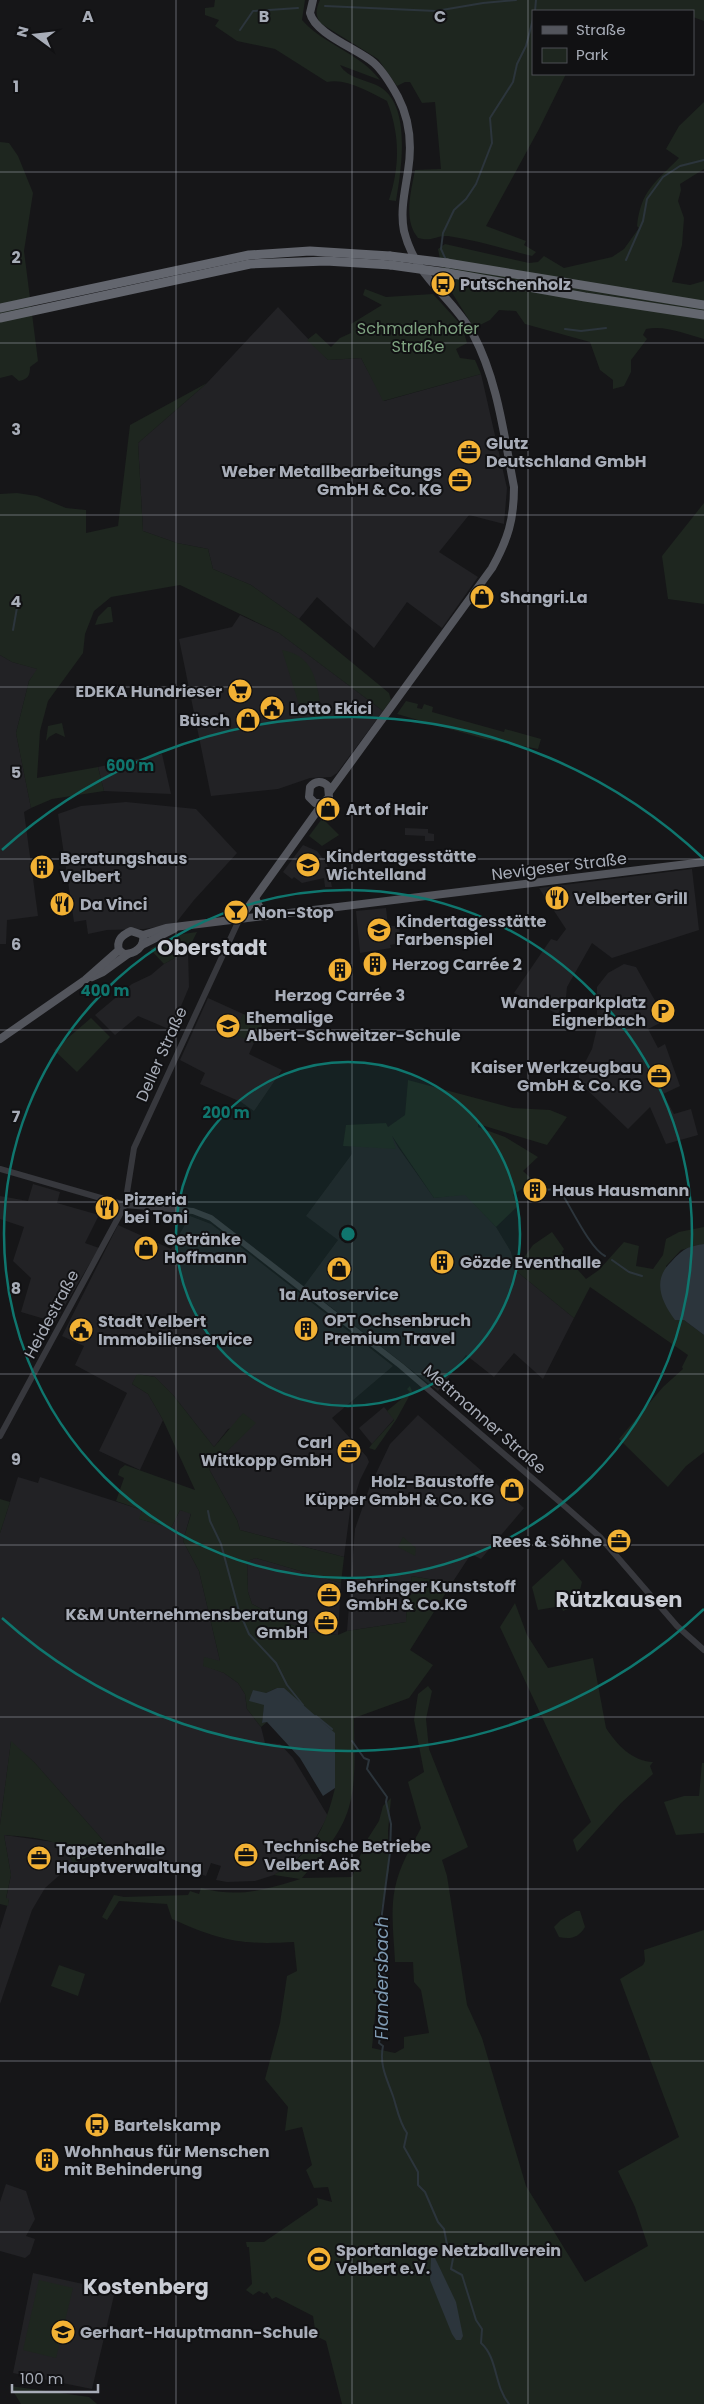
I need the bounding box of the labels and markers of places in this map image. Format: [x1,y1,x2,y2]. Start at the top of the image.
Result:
bus stop icon: Putschenholz [430,271,456,297]
place label: Putschenholz [460,273,571,296]
place label: Glutz Deutschland GmbH [486,432,646,473]
office icon: Glutz Deutschland GmbH [456,439,482,465]
place label: Weber Metallbearbeitungs GmbH & Co. KG [221,460,442,501]
office icon: Weber Metallbearbeitungs GmbH & Co. KG [447,467,473,493]
shop icon: Shangri.La [469,584,495,610]
place label: Shangri.La [500,586,588,609]
supermarket icon: EDEKA Hundrieser [227,678,253,704]
place label: EDEKA Hundrieser [76,680,222,703]
public building icon: Lotto Ekici [259,695,285,721]
place label: Lotto Ekici [290,697,372,720]
shop icon: Büsch [235,707,261,733]
place label: Büsch [179,709,230,732]
shop icon: Art of Hair [315,796,341,822]
place label: Art of Hair [346,798,428,821]
place label: Kindertagesstätte Wichtelland [326,845,477,886]
place label: Beratungshaus Velbert [60,847,187,888]
school or university icon: Kindertagesstätte Wichtelland [295,852,321,878]
building icon: Beratungshaus Velbert [29,854,55,880]
restaurant icon: Velberter Grill [544,885,570,911]
place label: Velberter Grill [574,887,688,910]
restaurant icon: Da Vinci [49,891,75,917]
place label: Da Vinci [80,893,147,916]
bar icon: Non-Stop [223,899,249,925]
place label: Non-Stop [254,901,334,924]
place label: Kindertagesstätte Farbenspiel [396,910,547,951]
school or university icon: Kindertagesstätte Farbenspiel [366,917,392,943]
building icon: Herzog Carrée 2 [362,951,388,977]
place label: Herzog Carrée 2 [392,953,522,976]
building icon: Herzog Carrée 3 [327,957,353,983]
place label: Herzog Carrée 3 [275,984,405,1007]
place label: Wanderparkplatz Eignerbach [501,991,646,1032]
parking icon: Wanderparkplatz Eignerbach [650,998,676,1024]
place label: Ehemalige Albert-Schweitzer-Schule [246,1006,461,1047]
school or university icon: Ehemalige Albert-Schweitzer-Schule [215,1013,241,1039]
place label: Kaiser Werkzeugbau GmbH & Co. KG [471,1056,642,1097]
office icon: Kaiser Werkzeugbau GmbH & Co. KG [646,1063,672,1089]
building icon: Haus Hausmann [522,1177,548,1203]
place label: Haus Hausmann [552,1179,689,1202]
place label: Pizzeria bei Toni [124,1188,188,1229]
restaurant icon: Pizzeria bei Toni [94,1195,120,1221]
centre of rings [339,1225,357,1243]
place label: Getränke Hoffmann [164,1228,247,1269]
shop icon: Getränke Hoffmann [133,1235,159,1261]
building icon: Gözde Eventhalle [429,1249,455,1275]
place label: Gözde Eventhalle [460,1251,601,1274]
shop icon: 1a Autoservice [326,1256,352,1282]
place label: 1a Autoservice [279,1283,399,1306]
place label: OPT Ochsenbruch Premium Travel [324,1309,471,1350]
place label: Stadt Velbert Immobilienservice [98,1310,253,1351]
building icon: OPT Ochsenbruch Premium Travel [293,1316,319,1342]
public building icon: Stadt Velbert Immobilienservice [68,1317,94,1343]
place label: Carl Wittkopp GmbH [201,1431,332,1472]
office icon: Carl Wittkopp GmbH [336,1438,362,1464]
place label: Holz-Baustoffe Küpper GmbH & Co. KG [305,1470,494,1511]
shop icon: Holz-Baustoffe Küpper GmbH & Co. KG [499,1477,525,1503]
office icon: Rees & Söhne [606,1528,632,1554]
place label: Rees & Söhne [492,1530,602,1553]
place label: Behringer Kunststoff GmbH & Co.KG [346,1575,516,1616]
office icon: Behringer Kunststoff GmbH & Co.KG [316,1582,342,1608]
place label: K&M Unternehmensberatung GmbH [65,1603,308,1644]
office icon: K&M Unternehmensberatung GmbH [313,1610,339,1636]
place label: Technische Betriebe Velbert AöR [264,1835,431,1876]
place label: Tapetenhalle Hauptverwaltung [56,1838,202,1879]
office icon: Technische Betriebe Velbert AöR [233,1842,259,1868]
office icon: Tapetenhalle Hauptverwaltung [26,1845,52,1871]
bus stop icon: Bartelskamp [84,2112,110,2138]
place label: Bartelskamp [114,2114,221,2137]
place label: Wohnhaus für Menschen mit Behinderung [64,2140,270,2181]
building icon: Wohnhaus für Menschen mit Behinderung [34,2147,60,2173]
place label: Sportanlage Netzballverein Velbert e.V. [336,2239,561,2280]
sports icon: Sportanlage Netzballverein Velbert e.V. [306,2246,332,2272]
school or university icon: Gerhart-Hauptmann-Schule [50,2319,76,2345]
place label: Gerhart-Hauptmann-Schule [80,2321,318,2344]

